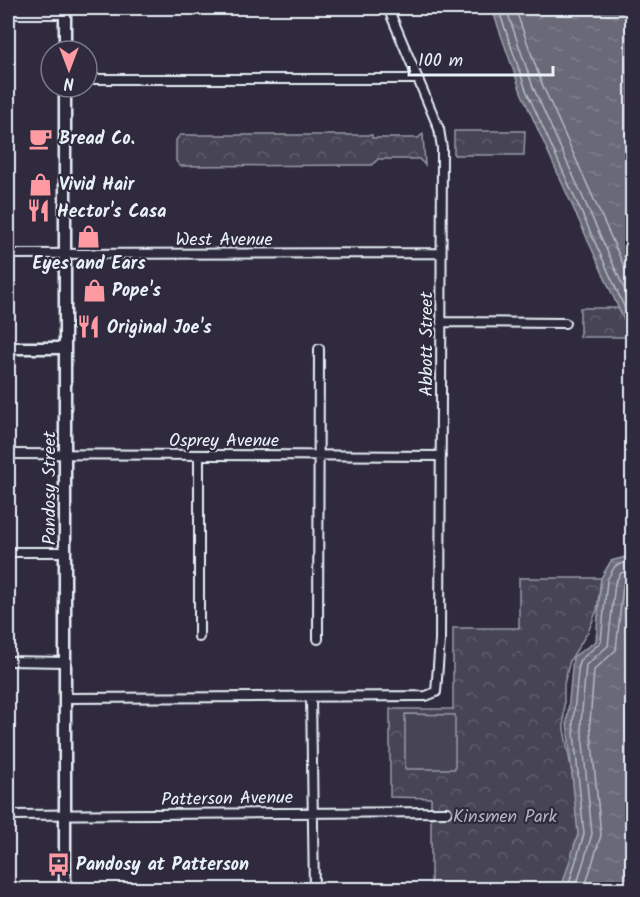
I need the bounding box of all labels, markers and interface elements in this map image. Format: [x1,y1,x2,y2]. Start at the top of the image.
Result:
north arrow [39,39,99,99]
scale bar [409,39,553,77]
text: 100 m [418,47,463,76]
text: N [64,70,74,95]
cafe icon: Bread Co. [28,125,54,151]
place label: Bread Co. [59,125,135,154]
shop icon: Vivid Hair [28,171,54,197]
place label: Vivid Hair [59,171,136,200]
restaurant icon: Hector's Casa [26,198,52,224]
place label: Hector's Casa [57,198,166,227]
shop icon: Eyes and Ears [76,224,102,250]
street label: West Avenue [175,226,273,255]
place label: Eyes and Ears [32,250,146,279]
shop icon: Pope's [81,277,107,303]
place label: Pope's [112,277,162,306]
street label: Abbott Street [413,291,442,396]
restaurant icon: Original Joe's [76,314,102,340]
place label: Original Joe's [107,314,212,343]
street label: Osprey Avenue [169,427,279,456]
street label: Pandosy Street [36,430,65,545]
street label: Patterson Avenue [161,784,293,815]
park label: Kinsmen Park [453,803,558,832]
bus stop icon: Pandosy at Patterson [45,851,71,877]
place label: Pandosy at Patterson [76,851,249,880]

